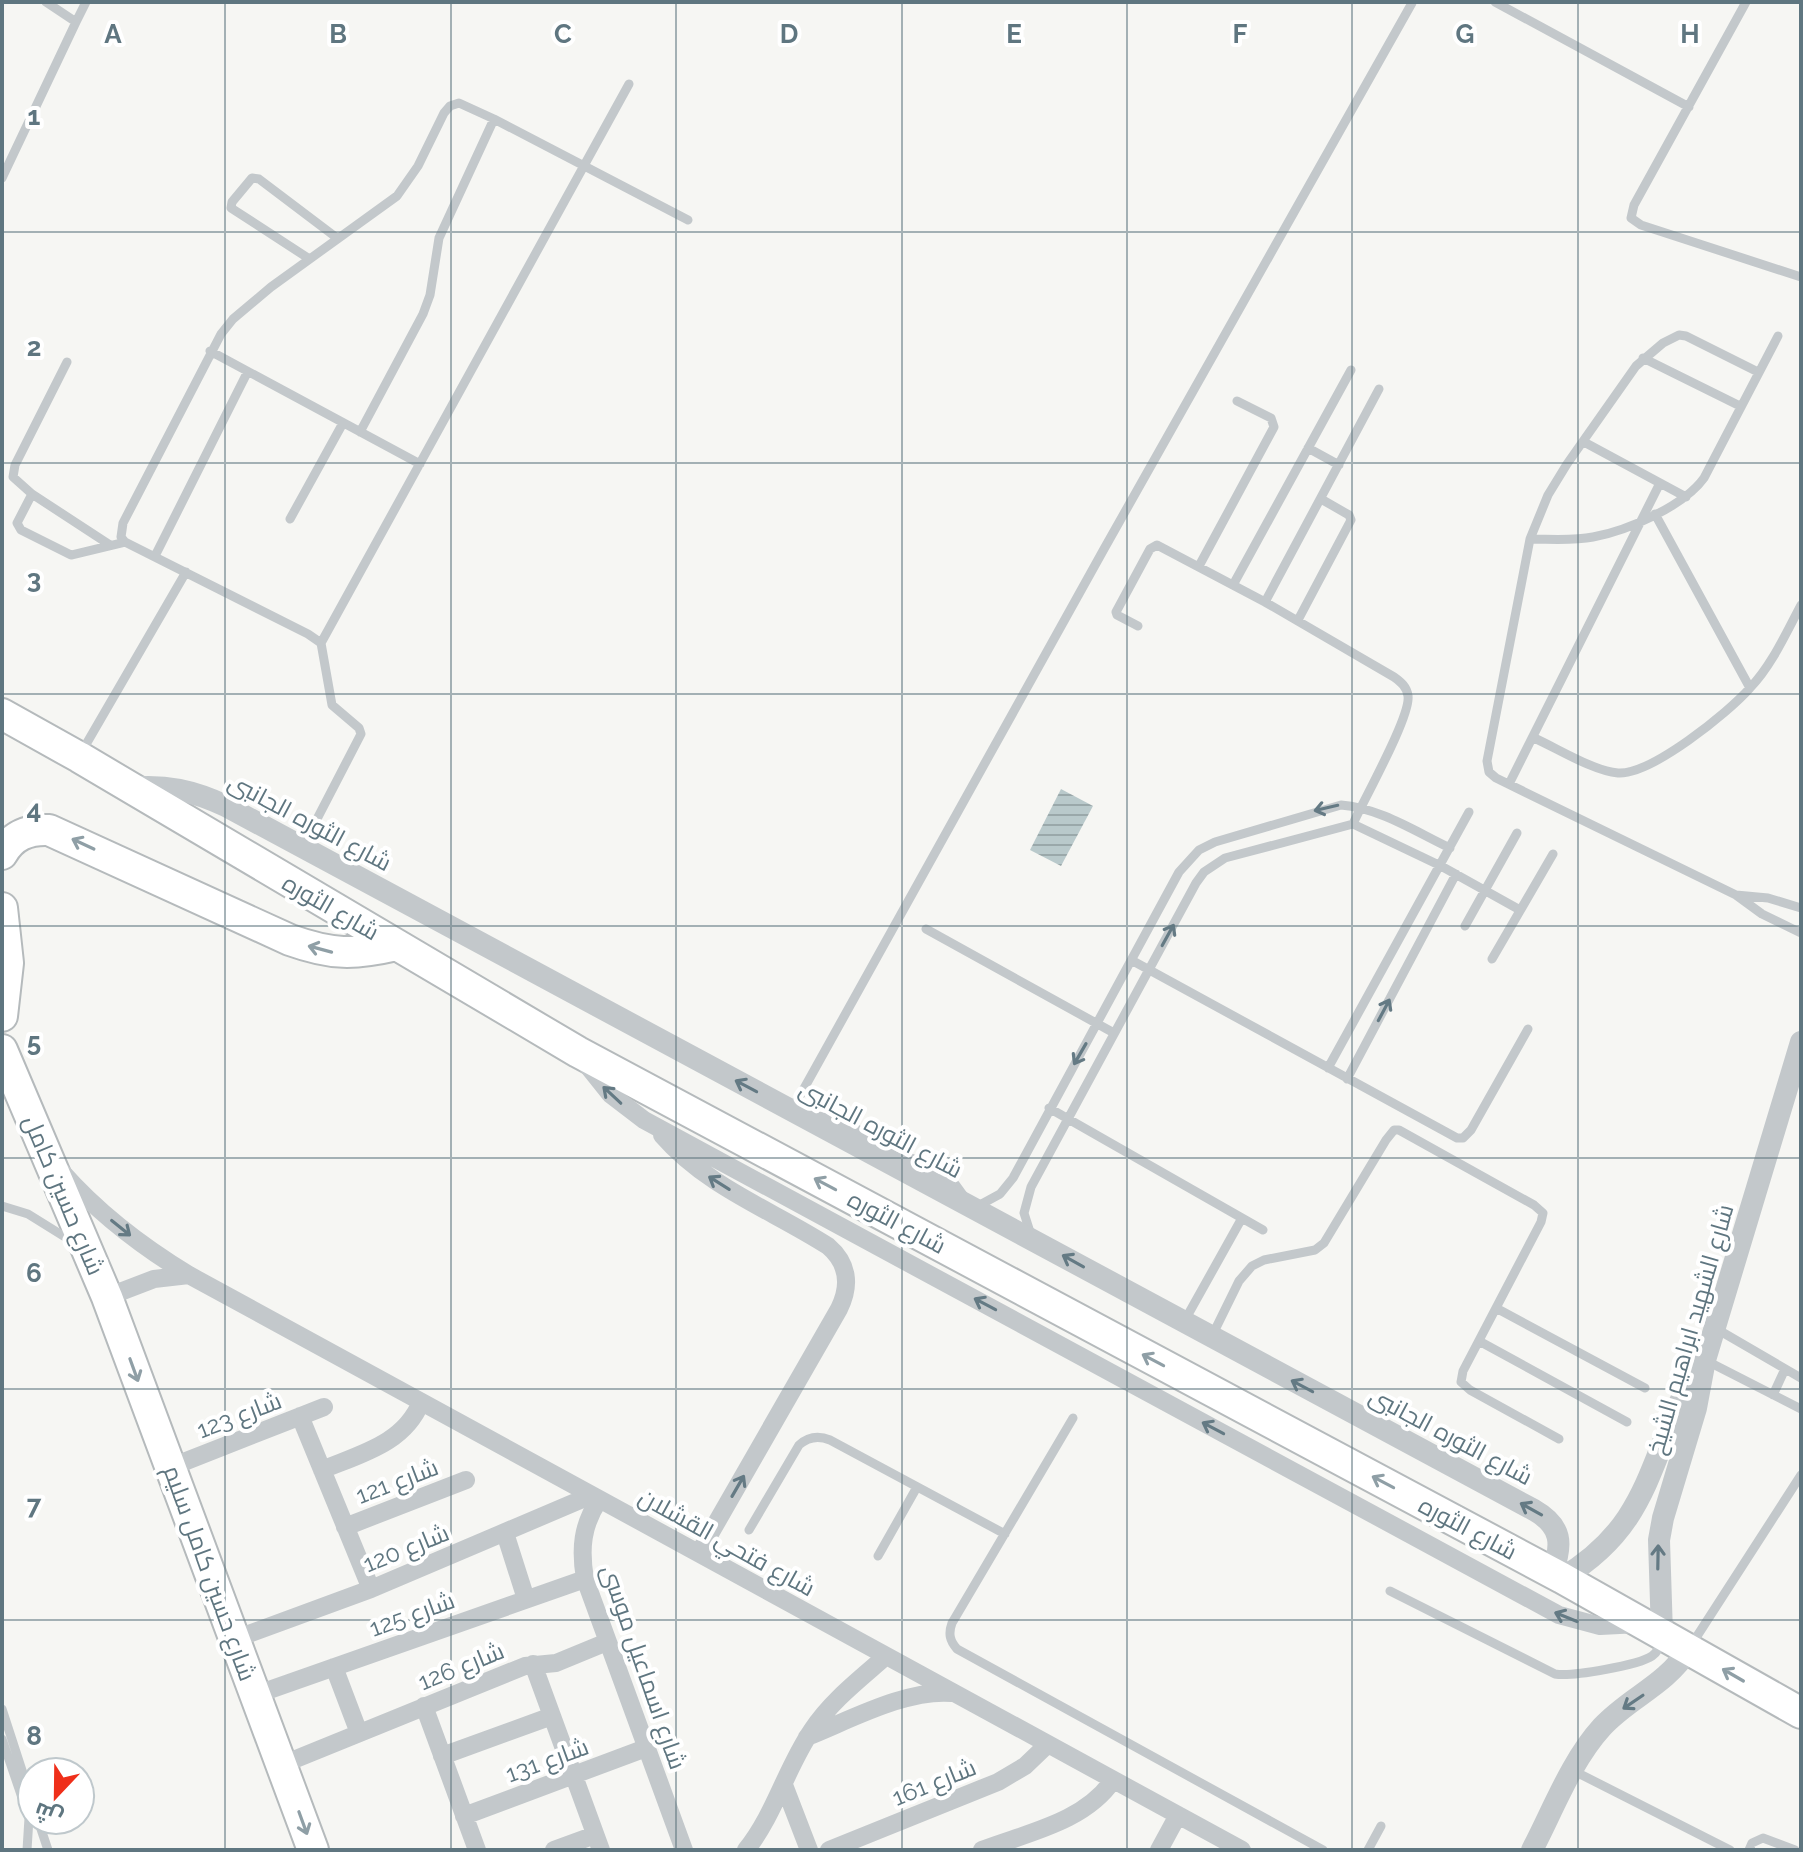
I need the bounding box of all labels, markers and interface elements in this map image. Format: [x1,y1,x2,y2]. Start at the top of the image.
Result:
text: A [104,19,122,49]
text: B [329,19,347,49]
text: C [554,19,572,49]
text: D [780,19,798,49]
text: E [1006,19,1022,49]
text: F [1233,19,1248,49]
text: G [1456,19,1474,49]
text: H [1680,19,1700,49]
text: 1 [28,101,41,131]
text: 2 [27,332,41,362]
text: 3 [27,564,41,594]
street label: شارع الثوره الجانبى [222,767,397,879]
text: 4 [27,795,41,825]
one-way arrow [1314,801,1340,816]
one-way arrow [71,836,95,851]
street label: شارع الثوره [276,868,385,948]
one-way arrow [1160,923,1176,947]
one-way arrow [308,941,333,956]
one-way arrow [1376,999,1392,1022]
text: 5 [27,1027,41,1057]
one-way arrow [1072,1042,1087,1066]
street label: شارع الثوره الجانبى [793,1074,968,1186]
one-way arrow [734,1077,758,1093]
one-way arrow [602,1086,622,1105]
street label: شارع حسين كامل [15,1111,111,1280]
one-way arrow [708,1175,731,1191]
one-way arrow [814,1176,838,1192]
street label: شارع الثوره [842,1184,951,1262]
street label: شارع الشهيد ابراهيم الشيخ [1640,1201,1742,1458]
one-way arrow [110,1220,131,1237]
one-way arrow [1062,1253,1086,1269]
text: 6 [26,1258,42,1288]
one-way arrow [974,1296,997,1312]
one-way arrow [1142,1351,1166,1367]
one-way arrow [128,1357,142,1382]
one-way arrow [1290,1377,1314,1393]
street label: شارع الثوره الجانبى [1363,1381,1538,1493]
street label: شارع 123 [193,1386,286,1446]
one-way arrow [1202,1420,1226,1435]
street label: شارع 121 [352,1452,443,1512]
street label: شارع حسين كامل سليم [156,1461,262,1685]
one-way arrow [731,1474,746,1498]
one-way arrow [1371,1474,1395,1490]
street label: شارع فتحي القشلان [631,1482,820,1607]
text: 7 [27,1490,42,1520]
street label: شارع الثوره [1413,1490,1522,1568]
one-way arrow [1520,1501,1543,1517]
street label: شارع 120 [359,1518,454,1580]
one-way arrow [1651,1544,1666,1571]
street label: شارع اسماعيل موسى [594,1561,693,1774]
street label: شارع 125 [365,1585,459,1645]
one-way arrow [1554,1609,1579,1623]
street label: شارع 126 [414,1636,509,1698]
one-way arrow [1722,1667,1745,1683]
one-way arrow [1622,1694,1644,1710]
text: 8 [26,1721,42,1751]
street label: شارع 131 [502,1732,593,1790]
street label: شارع 161 [888,1752,981,1814]
north arrow [16,1756,96,1836]
text: ش [31,1796,67,1832]
one-way arrow [297,1810,311,1835]

